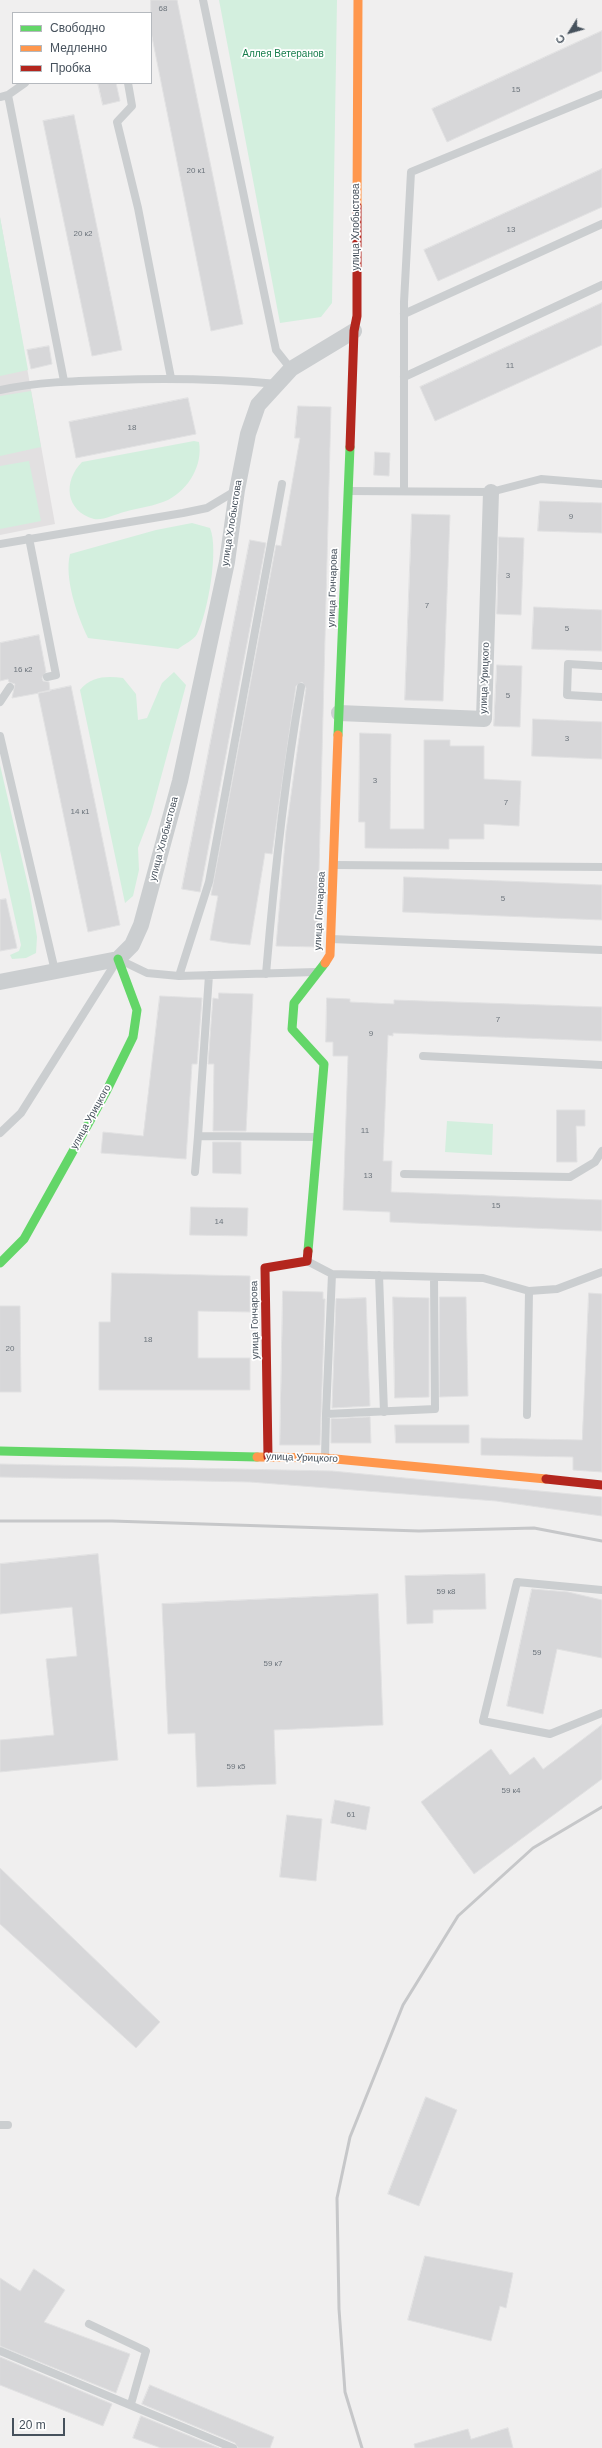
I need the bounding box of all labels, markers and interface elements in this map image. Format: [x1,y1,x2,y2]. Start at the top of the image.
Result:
house number: 68 [159,4,167,14]
legend [12,12,152,84]
north arrow [550,12,590,52]
text: Свободно [50,21,105,35]
text: С [553,32,568,46]
text: Медленно [50,41,107,55]
park label: Аллея Ветеранов [242,48,324,60]
text: Пробка [50,61,91,75]
house number: 15 [512,85,520,95]
house number: 20 к1 [186,166,206,176]
street label: улица Хлобыстова [350,183,362,271]
house number: 13 [507,225,515,235]
house number: 20 к2 [73,229,93,239]
house number: 11 [506,361,514,371]
house number: 18 [128,423,136,433]
street label: улица Хлобыстова [219,479,245,567]
house number: 9 [569,512,573,522]
street label: улица Гончарова [326,548,340,628]
house number: 3 [506,571,510,581]
house number: 7 [425,601,429,611]
house number: 5 [565,624,569,634]
street label: улица Урицкого [478,642,492,714]
house number: 16 к2 [13,665,33,675]
house number: 5 [506,691,510,701]
house number: 3 [565,734,569,744]
house number: 3 [373,776,377,786]
street label: улица Хлобыстова [147,795,181,883]
house number: 7 [504,798,508,808]
house number: 14 к1 [70,807,90,817]
street label: улица Гончарова [312,871,328,951]
house number: 5 [501,894,505,904]
house number: 7 [496,1015,500,1025]
house number: 9 [369,1029,373,1039]
street label: улица Урицкого [68,1083,114,1151]
house number: 11 [361,1126,369,1136]
house number: 13 [364,1171,372,1181]
house number: 15 [492,1201,500,1211]
house number: 14 [215,1217,223,1227]
street label: улица Гончарова [248,1281,262,1359]
house number: 18 [144,1335,152,1345]
house number: 20 [6,1344,14,1354]
street label: улица Урицкого [266,1451,338,1465]
house number: 59 к8 [436,1587,456,1597]
house number: 59 [533,1648,541,1658]
house number: 59 к7 [263,1659,283,1669]
house number: 59 к5 [226,1762,246,1772]
house number: 59 к4 [501,1786,521,1796]
house number: 61 [347,1810,355,1820]
scale bar [14,2410,67,2436]
text: 20 m [19,2418,46,2432]

